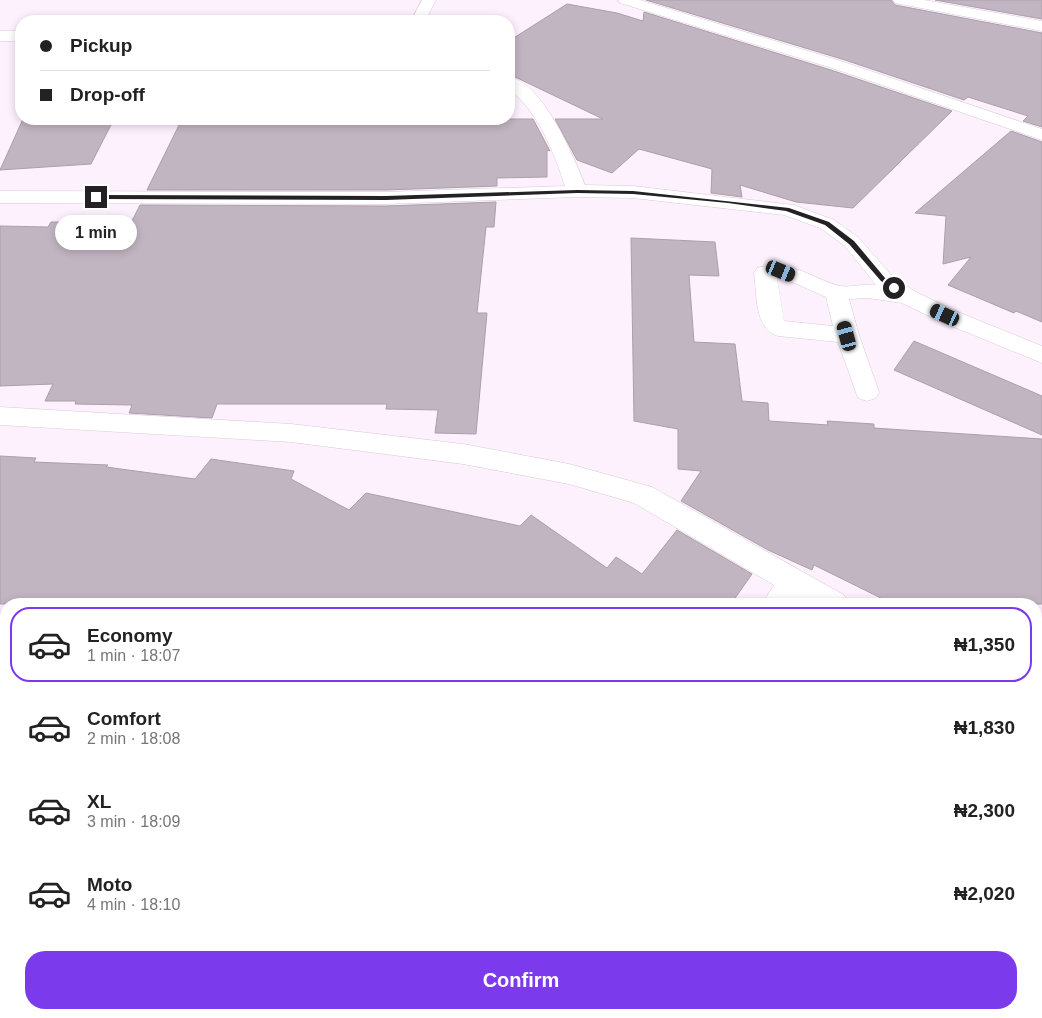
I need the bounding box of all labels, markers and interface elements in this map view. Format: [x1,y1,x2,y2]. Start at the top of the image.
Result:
text: Pickup [70,35,132,56]
text: Drop-off [70,84,145,105]
route end [85,186,107,208]
callout: 1 min [55,214,137,250]
text: 1 min [75,224,117,241]
car [764,258,797,284]
route start [883,277,905,299]
car [928,302,961,328]
car [835,320,858,352]
icon: car [27,622,72,667]
text: Economy [87,625,173,646]
text: ₦1,350 [954,634,1015,655]
text: 1 min · 18:07 [87,647,180,664]
icon: car [27,705,72,750]
text: Comfort [87,708,161,729]
text: ₦1,830 [954,717,1015,738]
text: 2 min · 18:08 [87,730,180,747]
icon: car [27,788,72,833]
text: XL [87,791,111,812]
text: ₦2,300 [954,800,1015,821]
text: 3 min · 18:09 [87,813,180,830]
icon: car [27,871,72,916]
text: Moto [87,874,132,895]
text: ₦2,020 [954,883,1015,904]
text: 4 min · 18:10 [87,896,180,913]
button: Confirm [25,951,1017,1009]

